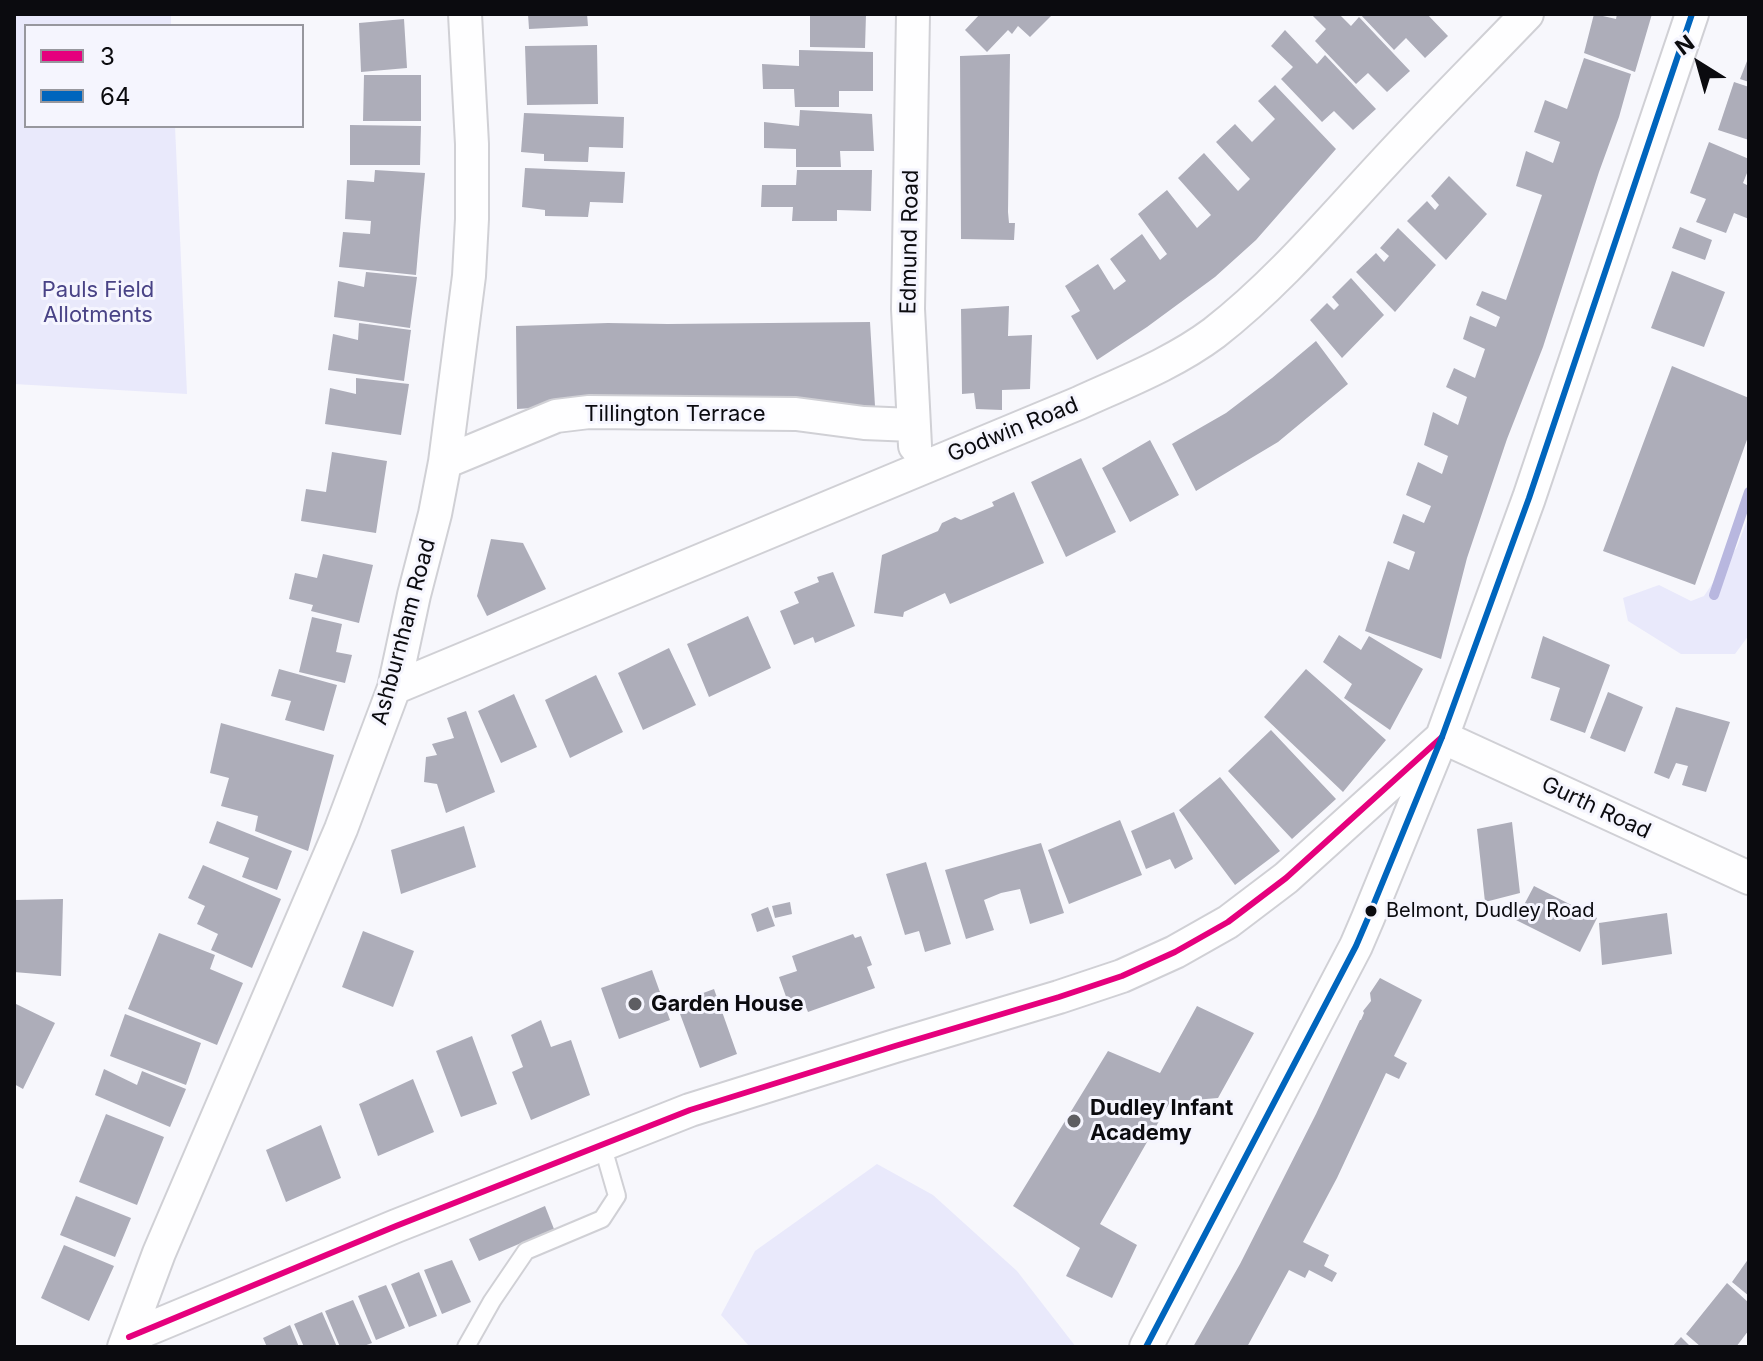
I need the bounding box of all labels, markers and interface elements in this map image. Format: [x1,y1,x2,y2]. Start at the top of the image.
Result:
legend [24,24,304,128]
north arrow [1659,24,1739,104]
text: N [1670,29,1699,60]
text: 3 [100,42,115,71]
text: 64 [100,82,130,111]
street label: Edmund Road [896,169,924,315]
park label: Pauls Field Allotments [42,277,154,328]
street label: Godwin Road [944,392,1082,468]
street label: Tillington Terrace [584,401,766,427]
street label: Ashburnham Road [366,536,442,728]
street label: Gurth Road [1537,771,1655,845]
place label: Belmont, Dudley Road [1386,899,1595,923]
marker: Belmont, Dudley Road [1363,903,1379,919]
place label: Garden House [651,991,804,1017]
marker: Garden House [626,995,644,1013]
place label: Dudley Infant Academy [1090,1095,1233,1146]
marker: Dudley Infant Academy [1065,1112,1083,1130]

